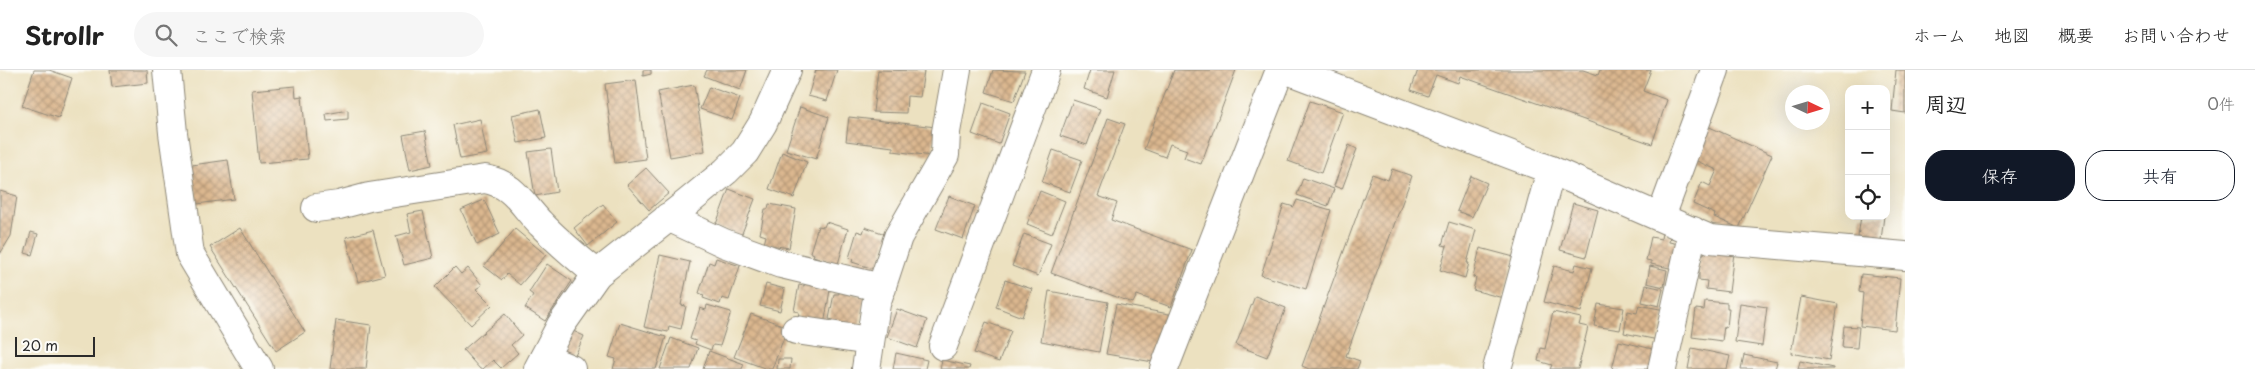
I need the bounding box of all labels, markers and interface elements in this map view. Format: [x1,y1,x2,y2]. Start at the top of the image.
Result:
search box [134,12,484,57]
text: Strollr [25,17,104,53]
icon: search [152,21,180,49]
text: ここで検索 [192,21,287,49]
text: ホーム [1913,21,1966,48]
text: 地図 [1994,21,2030,48]
text: 概要 [2058,21,2094,48]
text: お問い合わせ [2122,21,2230,48]
north arrow [1785,85,1830,130]
map controls [1845,85,1890,220]
button: + [1845,85,1890,130]
text: 周辺 [1925,87,1967,119]
text: 0件 [2207,91,2235,115]
button: − [1845,130,1890,175]
button: 保存 [1925,150,2075,201]
button: 共有 [2085,150,2235,201]
button: locate [1845,175,1890,220]
scale bar [15,334,95,357]
text: 20 m [22,335,58,356]

